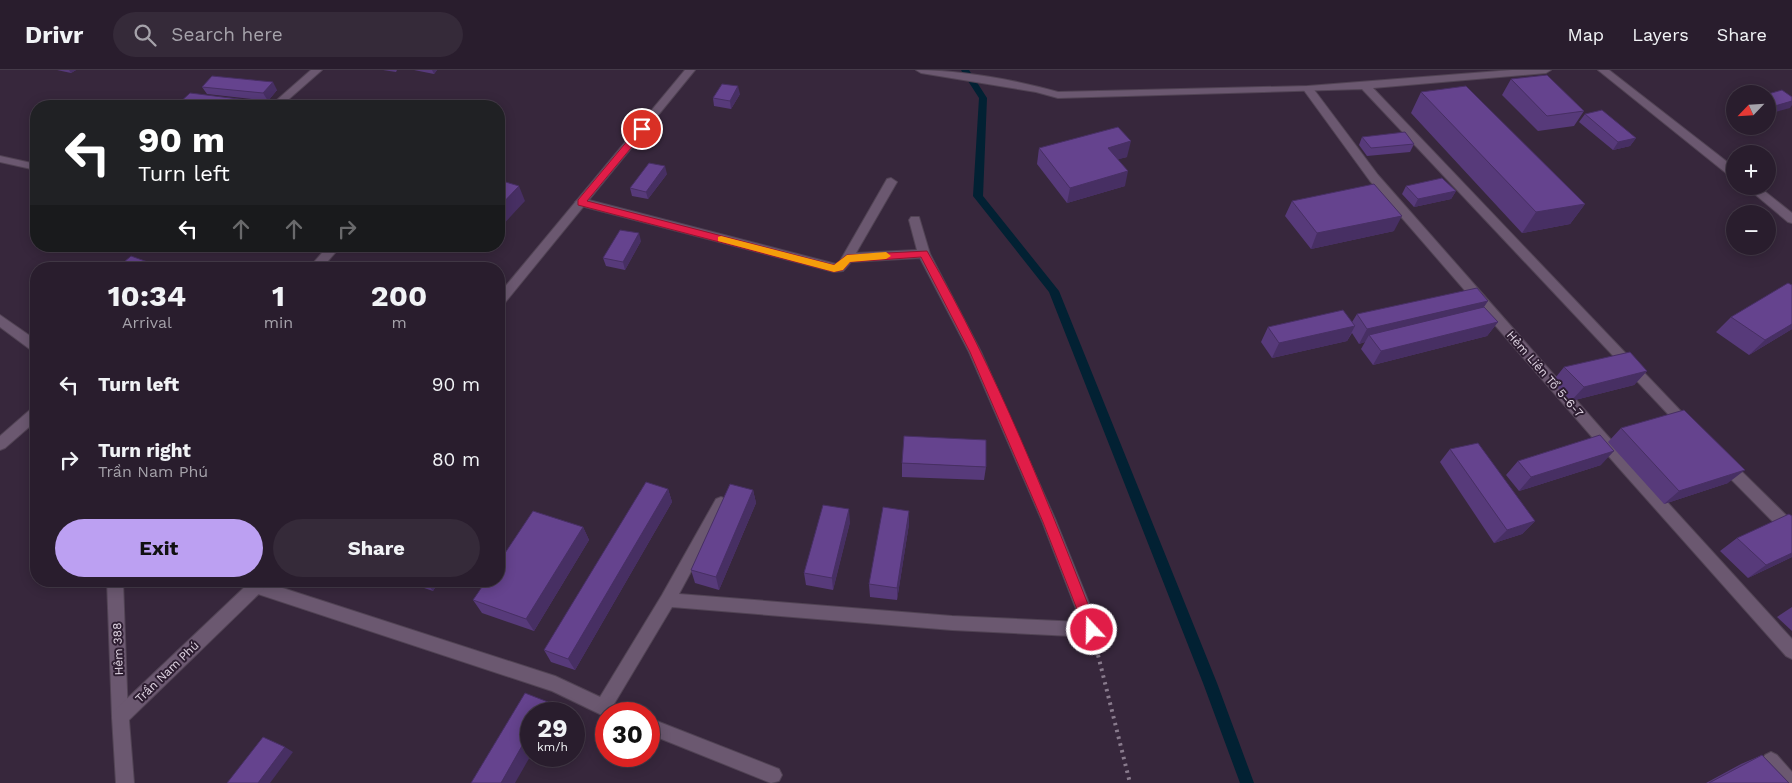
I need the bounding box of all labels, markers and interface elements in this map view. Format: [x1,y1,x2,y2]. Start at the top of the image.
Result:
search box [113,12,463,57]
text: Drivr [25,21,83,49]
icon: search [131,21,159,49]
text: Search here [171,23,283,46]
text: Map [1567,24,1604,45]
text: Layers [1632,24,1689,45]
text: Share [1717,24,1767,45]
north arrow [1726,85,1776,135]
map controls [1726,85,1776,255]
pin [621,108,663,150]
icon: arrive [628,115,656,143]
text: 90 m [138,119,225,161]
icon: left [55,120,120,185]
button: + [1726,145,1776,195]
text: Turn left [138,161,230,186]
button: − [1726,205,1776,255]
icon: left [174,215,202,243]
icon: ahead [227,215,255,243]
icon: ahead [280,215,308,243]
icon: right [333,215,361,243]
text: 10:34 [108,278,186,313]
text: 1 [272,278,285,313]
text: 200 [371,278,427,313]
text: Arrival [122,313,172,332]
text: min [264,313,293,332]
text: m [391,313,407,332]
street label: Hẻm Liên Tổ 5-6-7 [1504,328,1586,420]
icon: left [55,371,83,399]
text: Turn left [98,373,179,396]
text: 90 m [432,373,480,396]
text: Turn right [98,439,191,462]
icon: right [55,446,83,474]
text: 80 m [432,448,480,471]
text: Trần Nam Phú [98,462,208,481]
button: Exit [55,519,263,577]
button: Share [273,519,480,577]
position arrow [1065,603,1117,655]
street label: Hẻm 388 [110,622,126,676]
street label: Trần Nam Phú [132,638,202,706]
speed limit sign: 30 [595,702,660,767]
text: 29 [537,714,568,743]
text: km/h [537,740,568,754]

